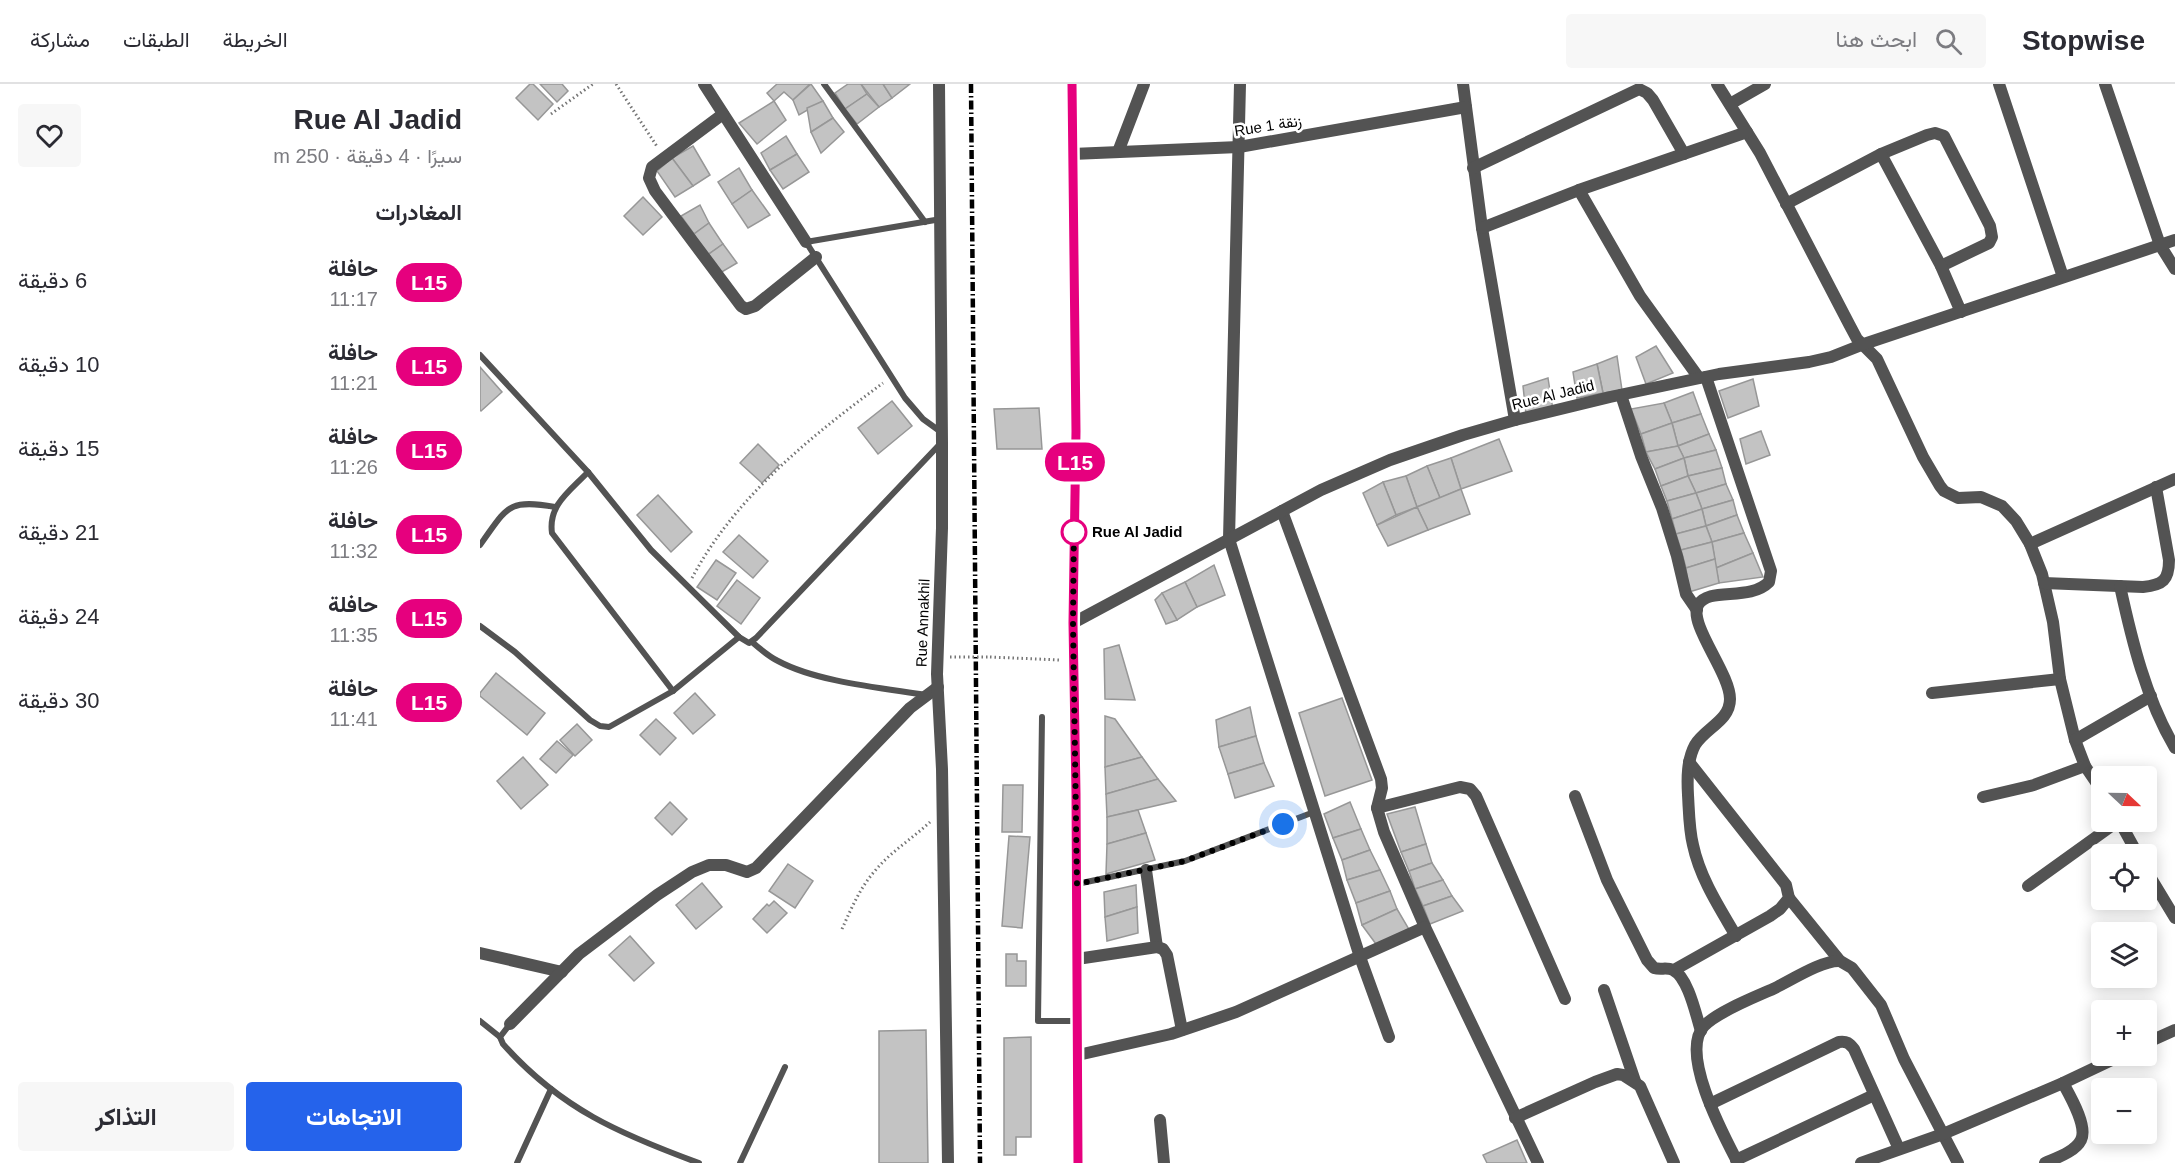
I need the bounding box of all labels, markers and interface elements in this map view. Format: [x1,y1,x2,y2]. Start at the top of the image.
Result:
search box [1566,14,1986,68]
icon: search [1932,25,1965,58]
text: Stopwise [2022,25,2145,56]
text: ابحث هنا [1835,27,1917,52]
text: مشاركة [30,28,90,51]
text: الطبقات [123,28,190,51]
text: الخريطة [223,28,288,51]
button: heart [18,104,81,167]
text: Rue Al Jadid [293,104,462,135]
street label: Rue 1 زنقة [1233,112,1303,140]
text: سيرًا · 4 دقيقة · 250 m [273,145,462,167]
text: المغادرات [376,200,462,225]
text: حافلة [328,256,378,281]
text: 6 دقيقة [18,268,87,293]
text: L15 [411,271,447,294]
text: 11:17 [329,288,378,310]
text: حافلة [328,340,378,365]
text: 10 دقيقة [18,352,100,377]
text: L15 [411,355,447,378]
text: 11:21 [329,372,378,394]
street label: Rue Al Jadid [1510,376,1596,413]
text: حافلة [328,424,378,449]
text: 15 دقيقة [18,436,100,461]
text: L15 [411,439,447,462]
line badge: L15 [1040,442,1110,482]
text: L15 [1057,451,1093,474]
text: 11:26 [329,456,378,478]
text: حافلة [328,508,378,533]
marker: Rue Al Jadid [1061,519,1087,545]
text: 21 دقيقة [18,520,100,545]
text: L15 [411,523,447,546]
place label: Rue Al Jadid [1092,523,1182,540]
text: 11:32 [329,540,378,562]
street label: Rue Annakhil [912,579,933,667]
text: حافلة [328,592,378,617]
text: 24 دقيقة [18,604,100,629]
text: L15 [411,607,447,630]
text: 11:35 [329,624,378,646]
text: حافلة [328,676,378,701]
text: 30 دقيقة [18,688,100,713]
text: L15 [411,691,447,714]
text: 11:41 [329,708,378,730]
north arrow [2091,766,2157,832]
map controls [2091,766,2157,1144]
your location [1268,809,1298,839]
button: locate [2091,844,2157,910]
button: layers [2091,922,2157,988]
button: + [2091,1000,2157,1066]
button: − [2091,1078,2157,1144]
button: التذاكر [18,1082,234,1151]
button: الاتجاهات [246,1082,462,1151]

